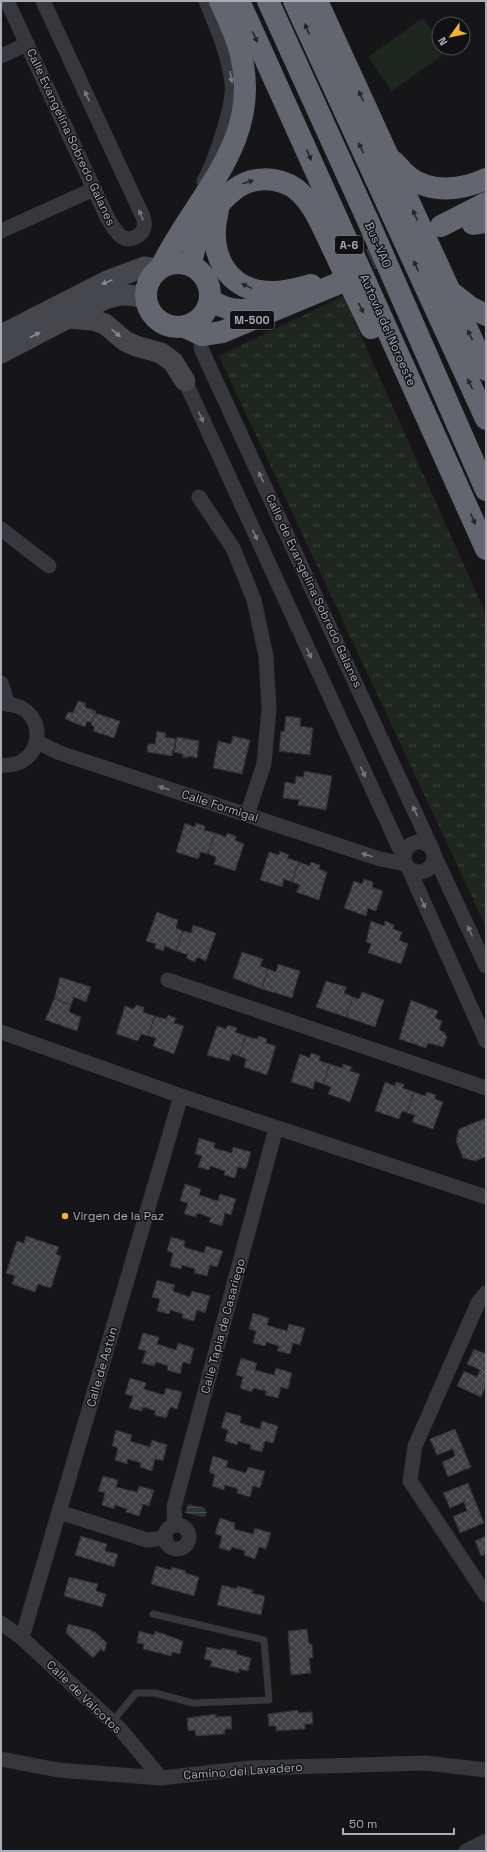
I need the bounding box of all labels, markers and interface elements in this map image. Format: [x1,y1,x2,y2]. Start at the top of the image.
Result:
north arrow [431,16,471,56]
one-way arrow [304,24,310,35]
one-way arrow [252,31,258,42]
text: N [435,35,450,48]
street label: Calle Evangelina Sobredo Galanes [23,46,119,228]
one-way arrow [228,71,234,84]
one-way arrow [358,90,364,101]
one-way arrow [84,91,90,102]
one-way arrow [358,141,364,153]
one-way arrow [306,149,312,161]
one-way arrow [243,179,255,185]
one-way arrow [138,208,144,220]
one-way arrow [412,209,418,220]
street label: Bus-VAO [361,219,395,271]
road number: A-6 [335,236,363,254]
one-way arrow [413,260,419,271]
street label: Autovía del Noroeste [356,272,420,388]
one-way arrow [101,279,113,285]
one-way arrow [241,283,253,289]
one-way arrow [358,302,364,314]
road number: M-500 [230,311,274,329]
one-way arrow [111,328,122,337]
one-way arrow [467,329,473,340]
one-way arrow [30,332,41,338]
one-way arrow [467,378,473,390]
one-way arrow [198,411,204,423]
one-way arrow [258,471,264,482]
street label: Calle de Evangelina Sobredo Galanes [262,492,366,690]
one-way arrow [470,513,476,525]
one-way arrow [252,530,258,541]
one-way arrow [306,648,312,659]
one-way arrow [360,766,366,777]
one-way arrow [158,784,170,790]
street label: Calle Formigal [180,786,260,826]
one-way arrow [412,804,418,816]
one-way arrow [361,852,373,858]
one-way arrow [420,897,426,908]
one-way arrow [467,925,473,936]
place label: Virgen de la Paz [73,1208,164,1224]
marker: Virgen de la Paz [60,1211,70,1221]
street label: Calle Tapia de Casariego [197,1257,249,1395]
street label: Calle de Astún [83,1325,121,1409]
street label: Calle de Valcotos [43,1657,125,1737]
street label: Camino del Lavadero [183,1759,303,1783]
scale bar [343,1810,454,1836]
text: 50 m [349,1816,377,1832]

